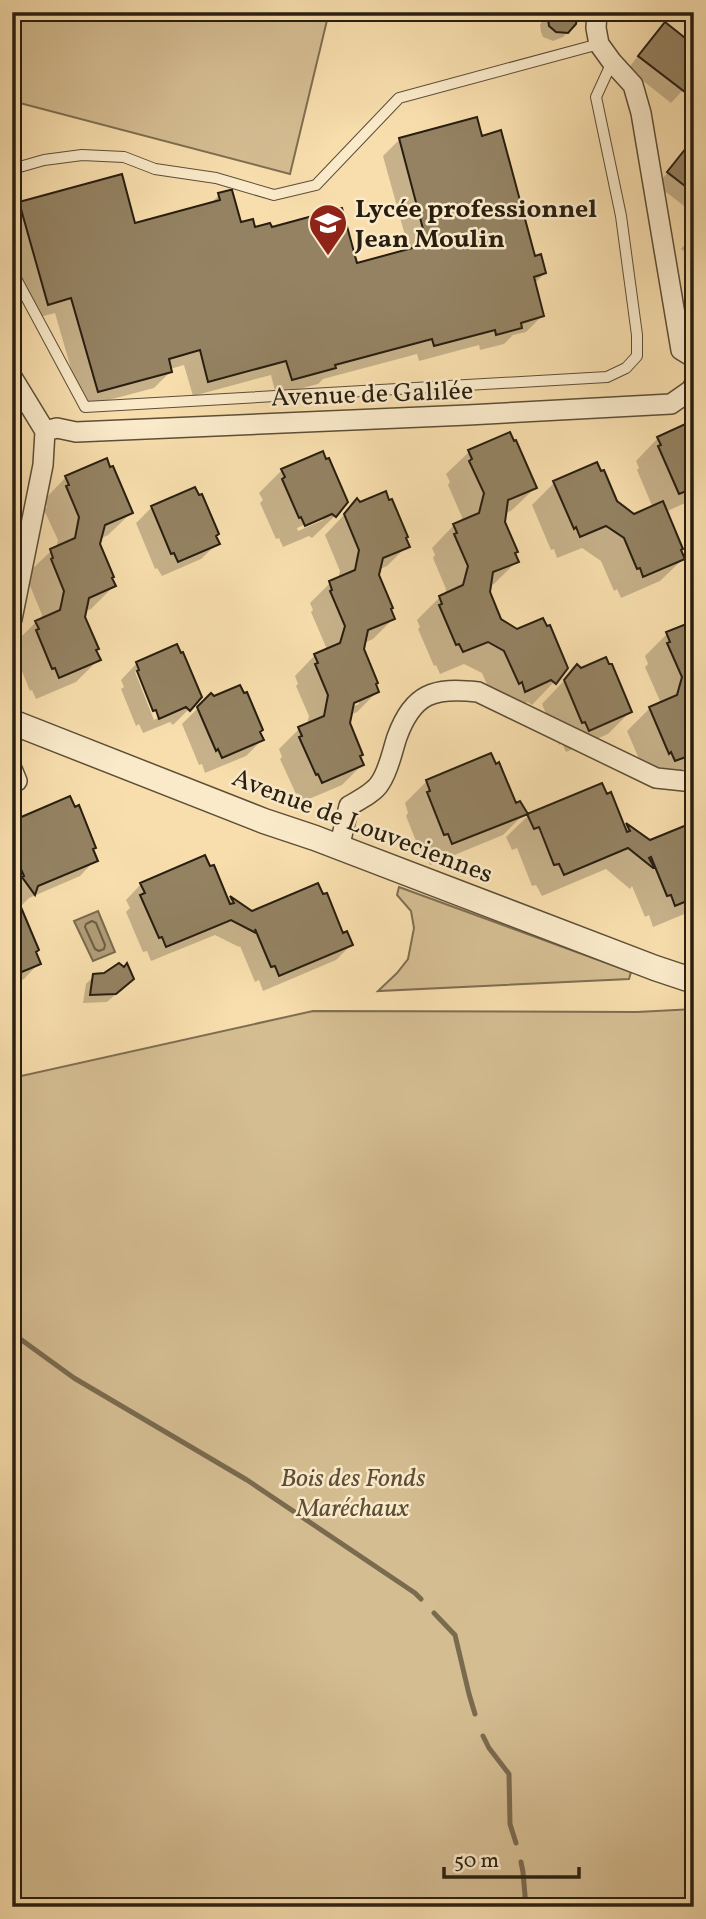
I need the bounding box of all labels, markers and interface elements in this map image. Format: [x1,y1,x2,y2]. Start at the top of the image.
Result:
place label: Lycée professionnel Jean Moulin [354,192,597,258]
school or university icon: Lycée professionnel Jean Moulin [307,202,349,257]
street label: Avenue de Galilée [270,373,474,417]
street label: Avenue de Louveciennes [227,760,498,893]
park label: Bois des Fonds Maréchaux [280,1461,426,1527]
scale bar [444,1835,578,1879]
text: 50 m [454,1847,499,1876]

